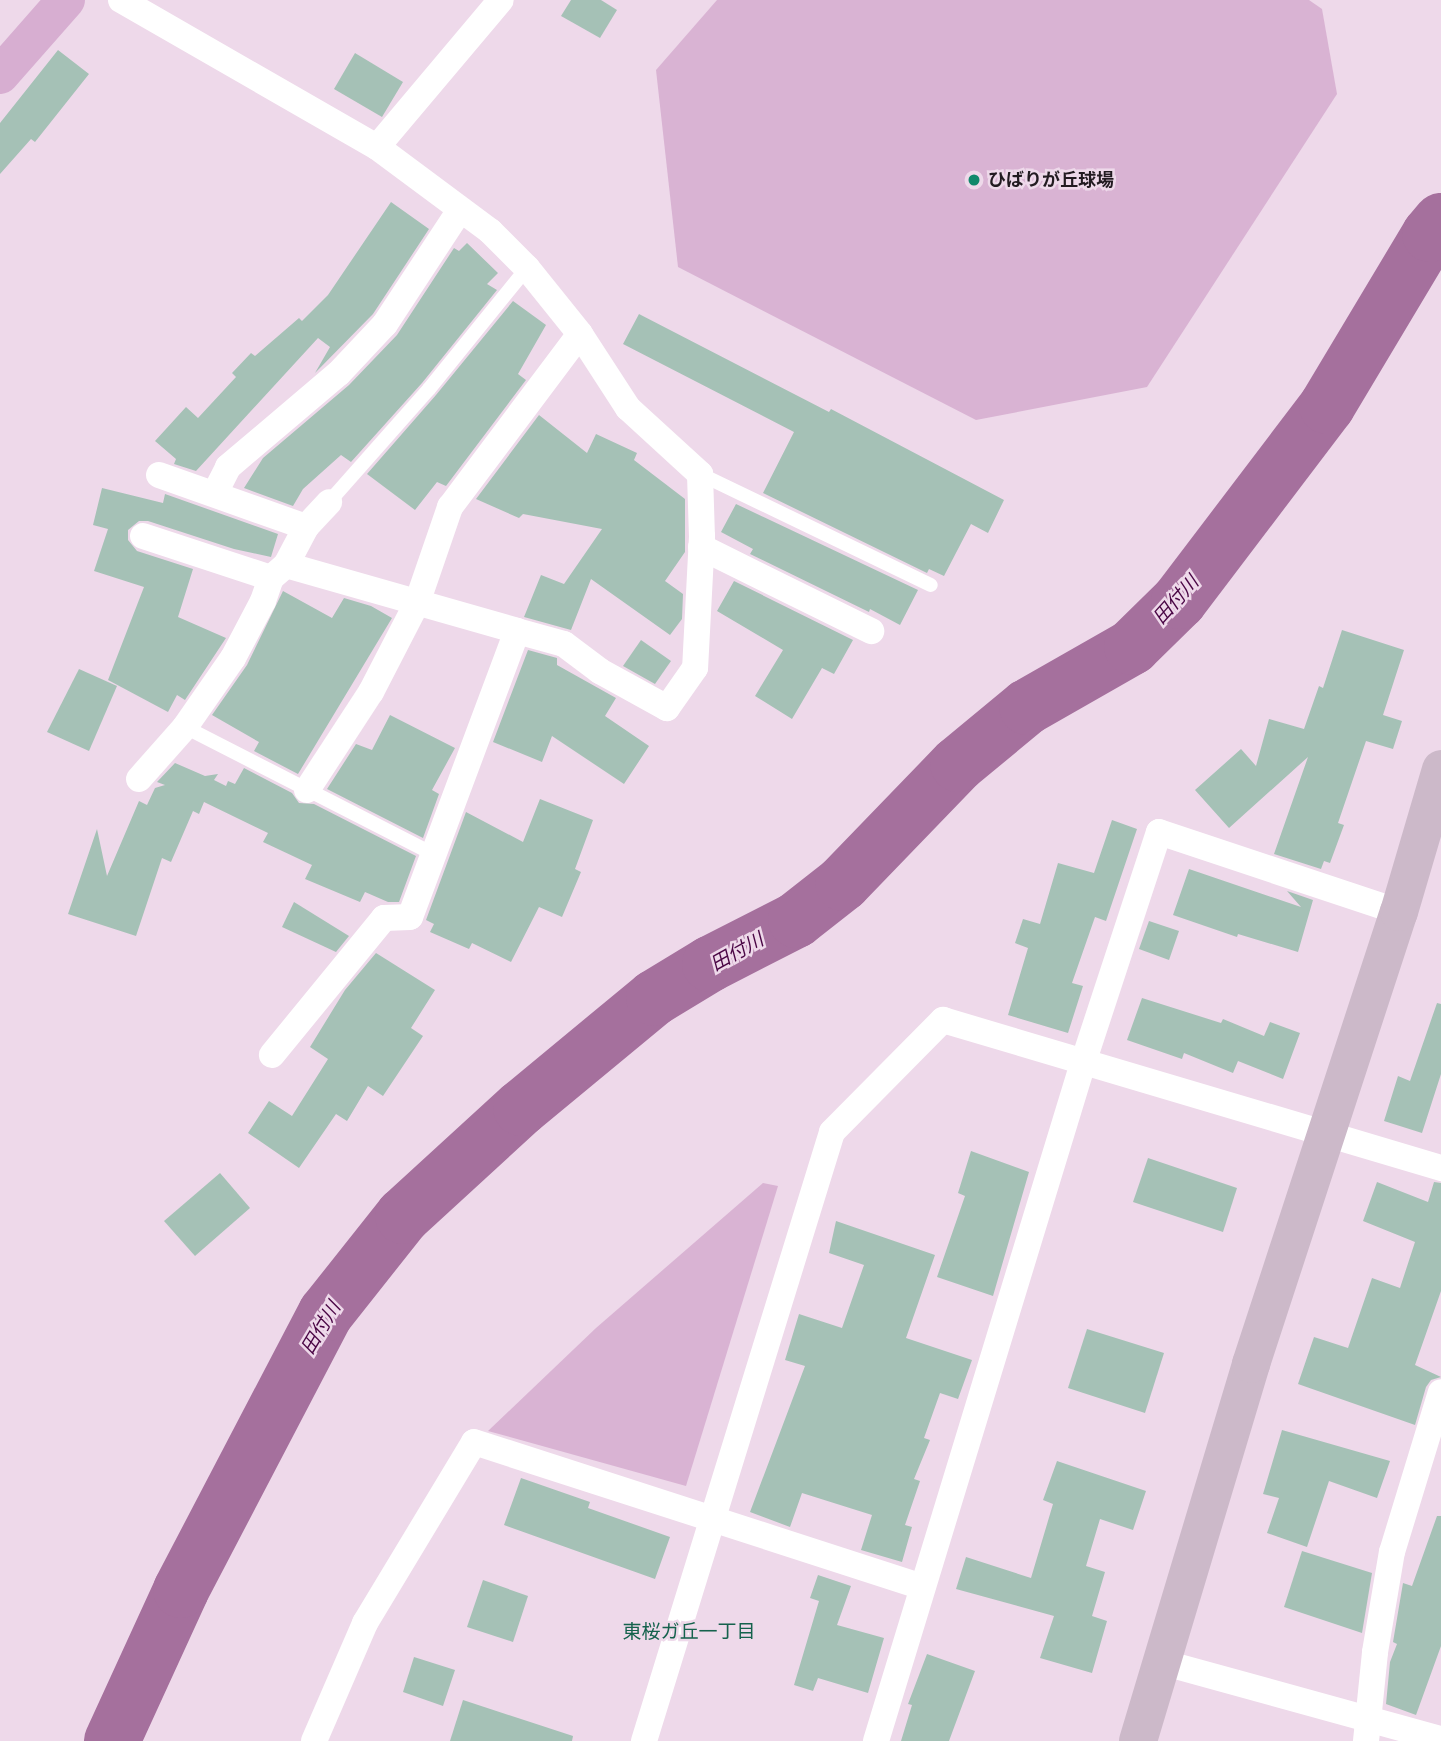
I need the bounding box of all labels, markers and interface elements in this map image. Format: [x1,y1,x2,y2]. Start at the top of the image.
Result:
place label: ひばりが丘球場 [988,169,1114,191]
marker: ひばりが丘球場 [966,172,982,188]
water label: 田付川 [1148,571,1204,629]
water label: 田付川 [707,928,767,976]
water label: 田付川 [297,1298,345,1358]
district label: 東桜ガ丘一丁目 [623,1621,755,1643]

